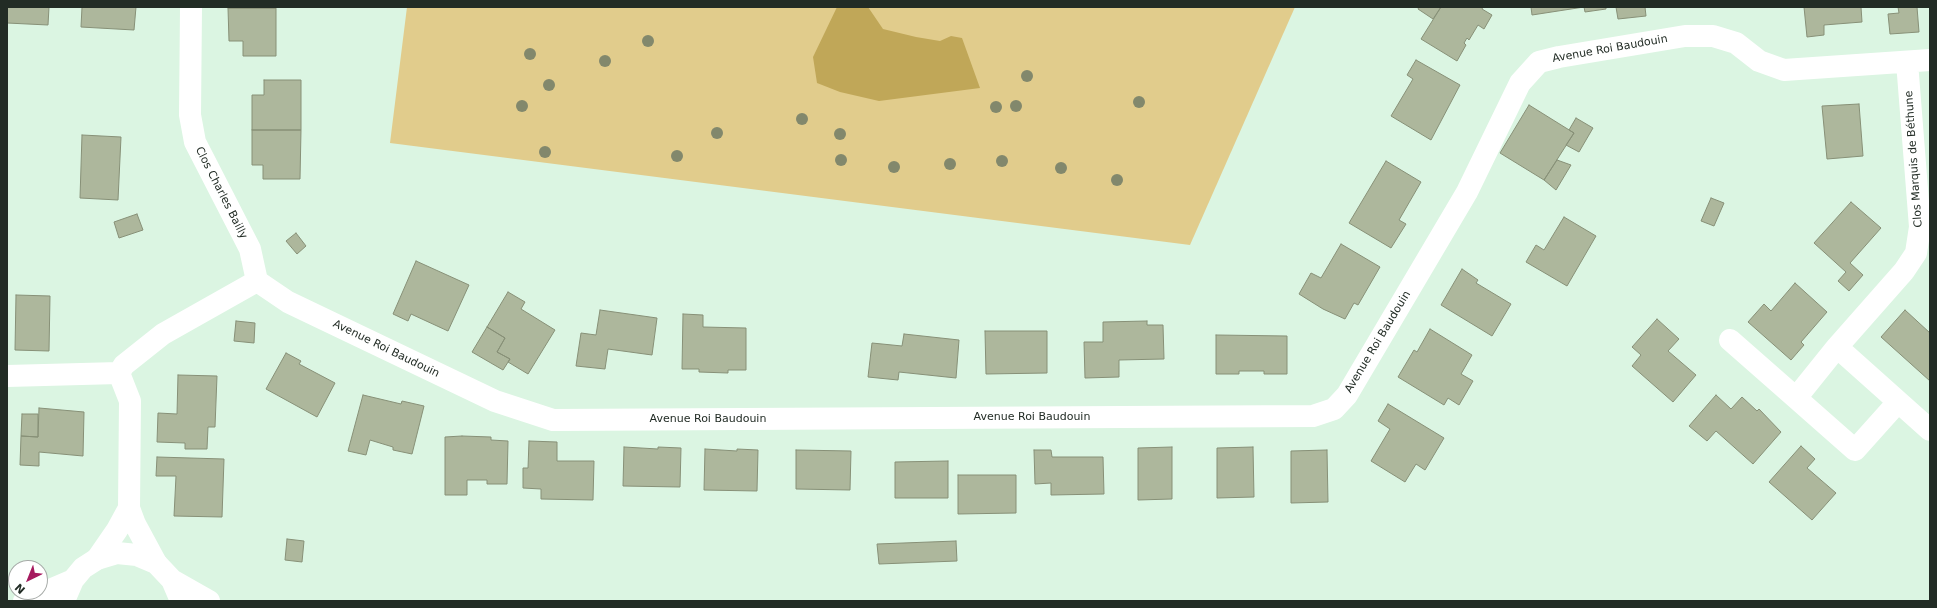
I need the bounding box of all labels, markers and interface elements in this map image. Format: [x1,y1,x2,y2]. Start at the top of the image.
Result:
street label: Avenue Roi Baudouin [1551,32,1669,66]
street label: Clos Marquis de Béthune [1903,90,1925,228]
street label: Clos Charles Bailly [192,145,250,241]
street label: Avenue Roi Baudouin [1342,289,1414,395]
street label: Avenue Roi Baudouin [331,317,441,381]
street label: Avenue Roi Baudouin [974,410,1090,424]
street label: Avenue Roi Baudouin [650,412,766,426]
north arrow [8,560,48,600]
text: N [12,581,28,596]

